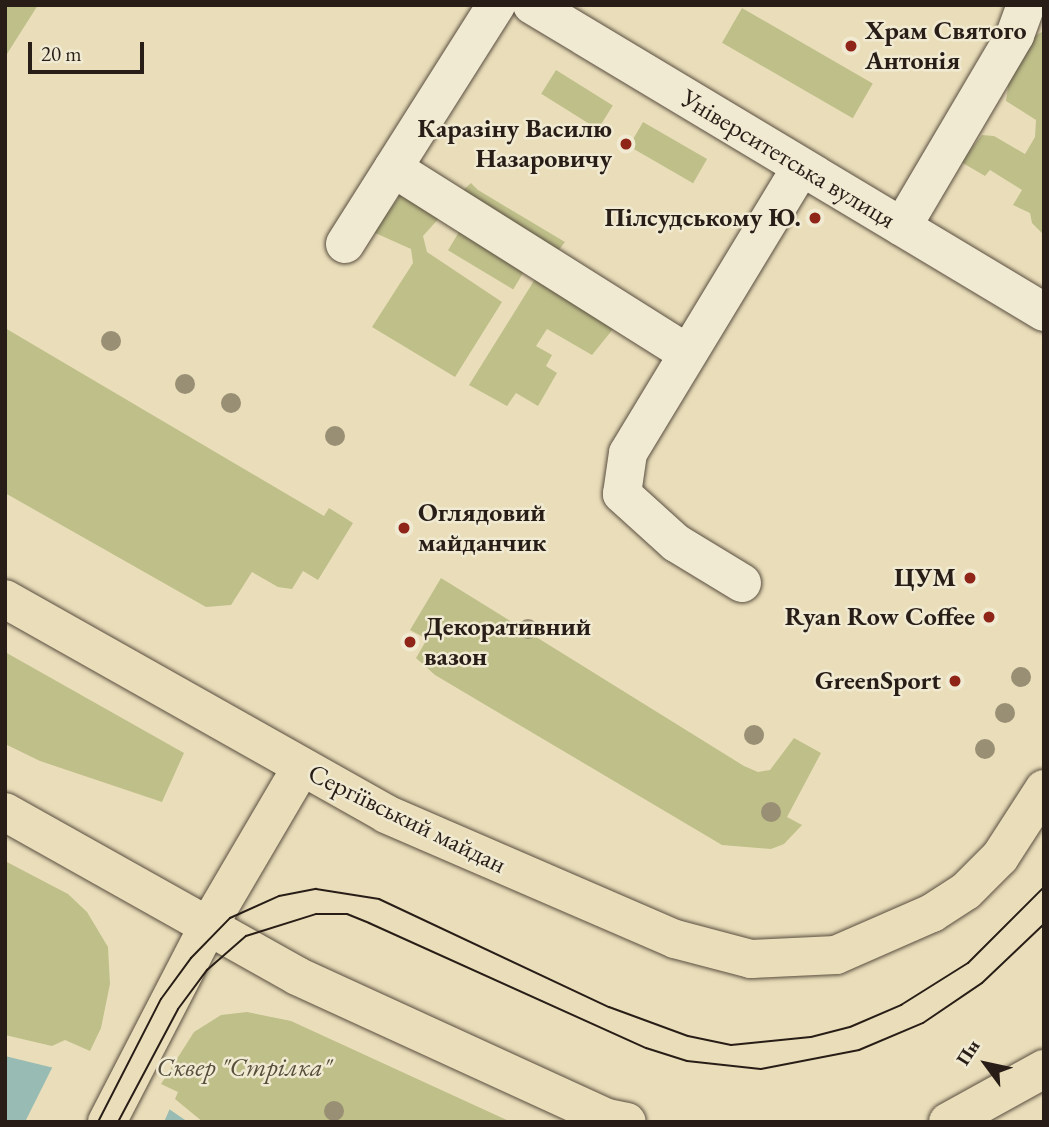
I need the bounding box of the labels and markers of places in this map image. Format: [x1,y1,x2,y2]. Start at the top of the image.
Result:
place label: Храм Святого Антонія [865,15,1027,76]
marker: Храм Святого Антонія [843,38,859,54]
place label: Каразіну Василю Назаровичу [418,113,612,174]
marker: Каразіну Василю Назаровичу [618,136,634,152]
place label: Пілсудському Ю. [604,202,801,234]
marker: Пілсудському Ю. [807,210,823,226]
place label: Оглядовий майданчик [418,497,546,558]
marker: Оглядовий майданчик [396,520,412,536]
place label: ЦУМ [894,562,956,594]
marker: ЦУМ [962,570,978,586]
place label: Ryan Row Coffee [785,601,975,633]
marker: Ryan Row Coffee [981,609,997,625]
place label: Декоративний вазон [424,611,591,672]
marker: Декоративний вазон [402,634,418,650]
place label: GreenSport [815,665,941,697]
marker: GreenSport [947,673,963,689]

